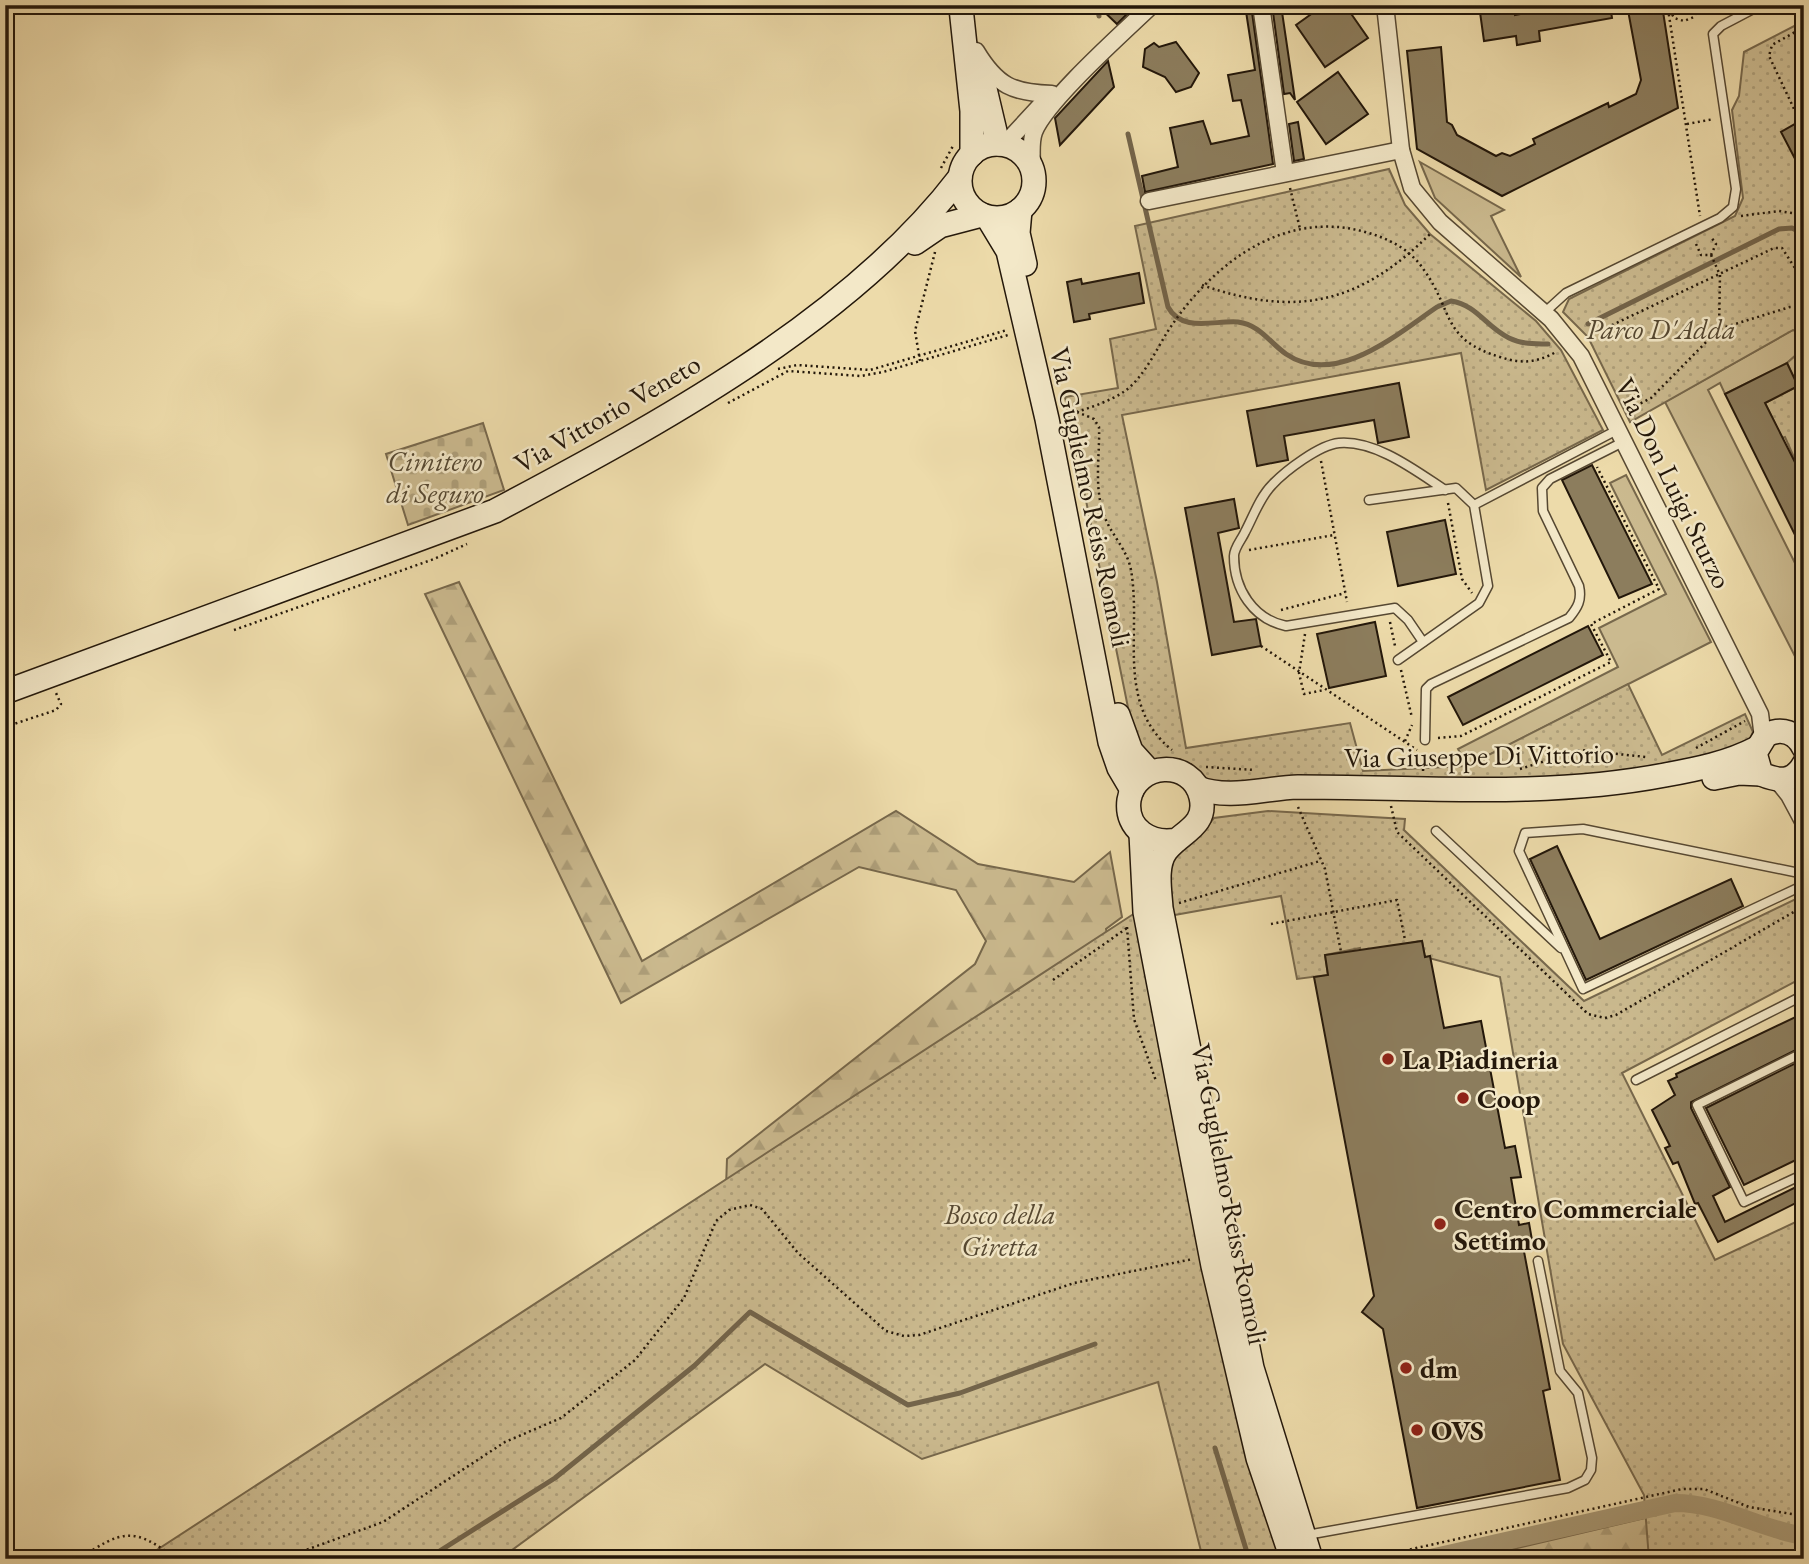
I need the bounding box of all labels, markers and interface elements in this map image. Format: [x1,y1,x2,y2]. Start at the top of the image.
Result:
park label: Parco D'Adda [1586,311,1736,347]
street label: Via Guglielmo Reiss Romoli [1042,344,1140,650]
street label: Via Vittorio Veneto [507,345,707,481]
street label: Via Don Luigi Sturzo [1607,372,1741,594]
park label: Cimitero di Seguro [386,443,484,511]
street label: Via Giuseppe Di Vittorio [1344,735,1614,775]
street label: Via Guglielmo Reiss Romoli [1183,1040,1277,1348]
place label: La Piadineria [1402,1041,1559,1077]
marker: La Piadineria [1380,1051,1396,1067]
place label: Coop [1477,1080,1540,1116]
marker: Coop [1455,1090,1471,1106]
place label: Centro Commerciale Settimo [1454,1190,1697,1258]
park label: Bosco della Giretta [943,1196,1056,1264]
marker: Centro Commerciale Settimo [1432,1216,1448,1232]
place label: dm [1420,1350,1458,1386]
marker: dm [1398,1360,1414,1376]
place label: OVS [1431,1412,1484,1448]
marker: OVS [1409,1422,1425,1438]

